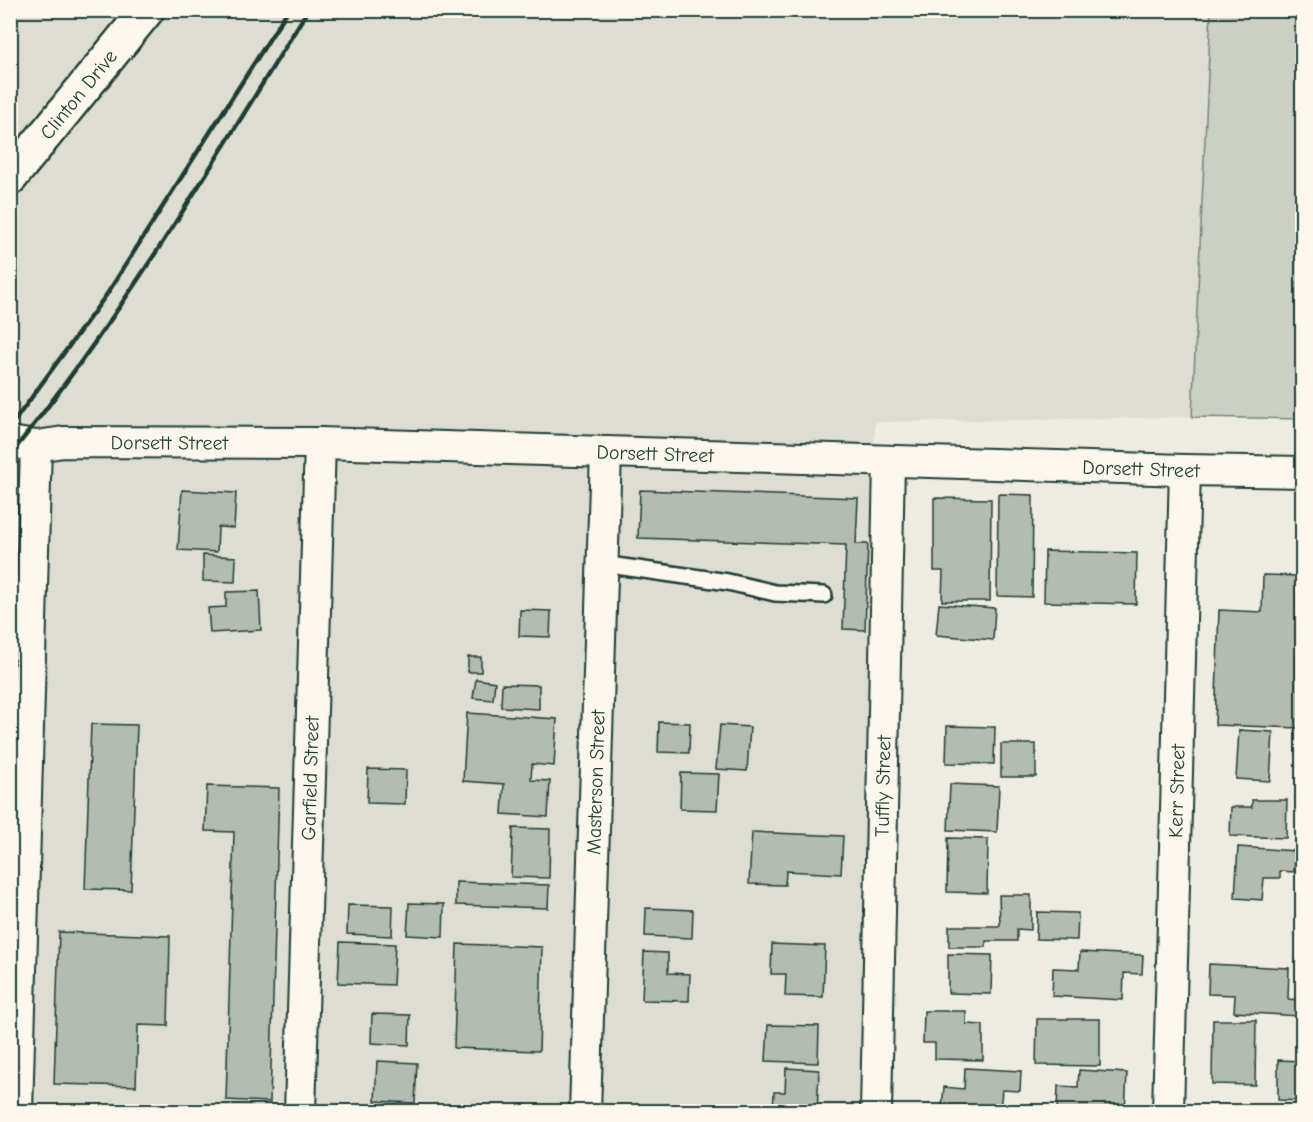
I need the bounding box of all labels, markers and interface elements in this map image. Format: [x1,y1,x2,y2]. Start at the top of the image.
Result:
street label: Clinton Drive [35,45,122,144]
street label: Dorsett Street [110,431,230,454]
street label: Dorsett Street [596,440,716,467]
street label: Dorsett Street [1082,455,1201,482]
street label: Masterson Street [582,708,609,855]
street label: Garfield Street [297,714,323,841]
street label: Tuffly Street [870,734,895,837]
street label: Kerr Street [1164,743,1189,838]

